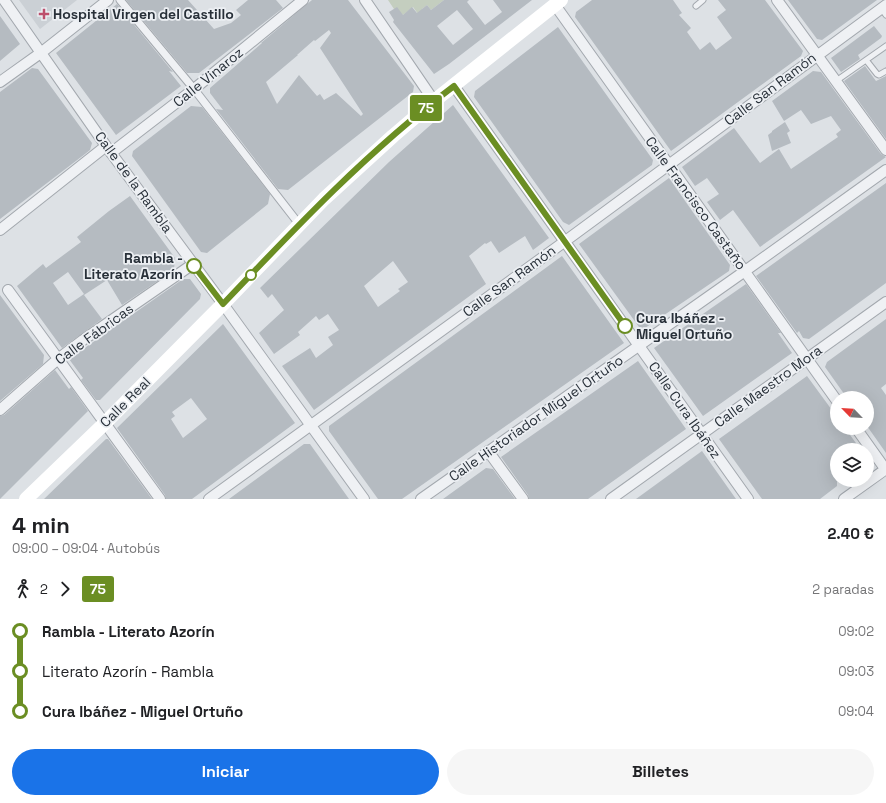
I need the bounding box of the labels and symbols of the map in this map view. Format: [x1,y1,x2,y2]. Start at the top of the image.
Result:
place label: Hospital Virgen del Castillo [53,5,234,23]
marker: Hospital Virgen del Castillo [38,8,50,20]
street label: Calle Vinaroz [169,43,247,111]
street label: Calle San Ramón [720,48,820,130]
line badge: 75 [408,95,444,121]
street label: Calle de la Rambla [91,128,177,236]
street label: Calle Francisco Castaño [641,133,751,273]
street label: Calle San Ramón [459,241,559,321]
place label: Rambla - Literato Azorín [84,249,183,283]
marker: Rambla - Literato Azorín [186,258,202,274]
unlabelled marker [245,269,257,281]
street label: Calle Fábricas [51,299,137,369]
place label: Cura Ibáñez - Miguel Ortuño [636,309,732,343]
marker: Cura Ibáñez - Miguel Ortuño [617,318,633,334]
street label: Calle Maestro Mora [711,341,825,431]
street label: Calle Historiador Miguel Ortuño [445,351,627,485]
street label: Calle Cura Ibáñez [645,358,725,462]
street label: Calle Real [96,373,154,431]
north arrow [830,391,874,435]

